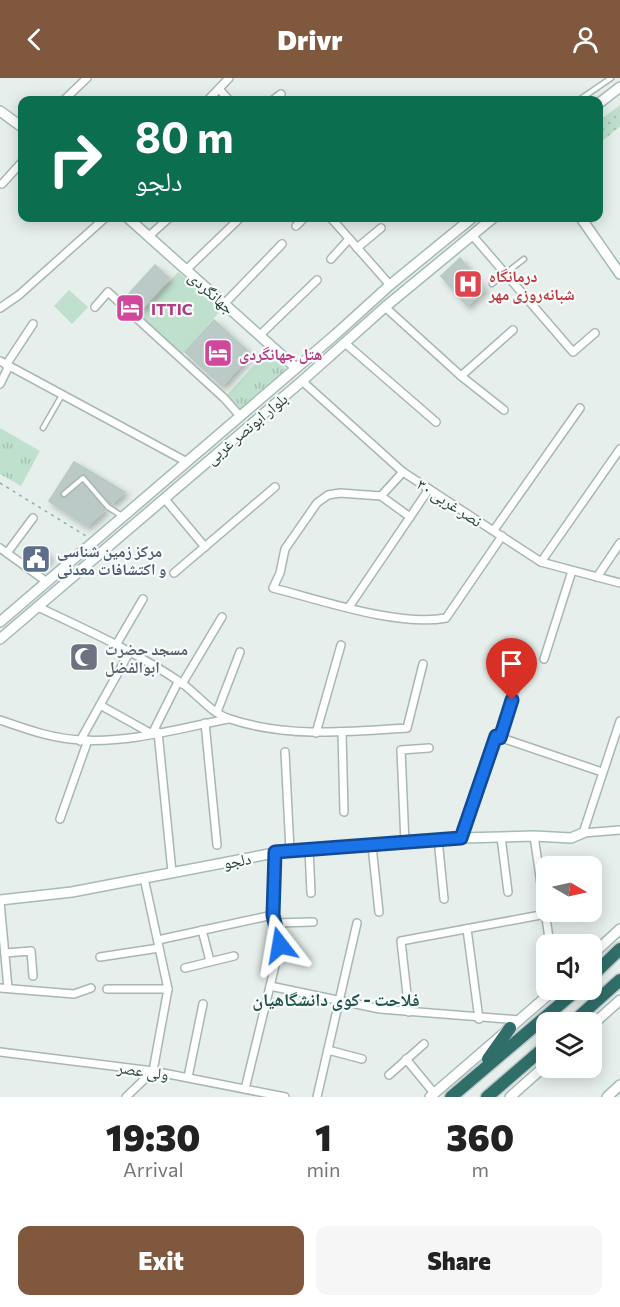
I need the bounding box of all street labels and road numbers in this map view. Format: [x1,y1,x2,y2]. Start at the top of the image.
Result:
street label: جهانگردی [184,267,239,319]
street label: بلوار ابونصر غربی [201,388,292,469]
street label: نصر غربی ۳۰ [413,474,486,532]
street label: دلجو [221,848,253,873]
street label: ولی عصر [115,1057,170,1085]

